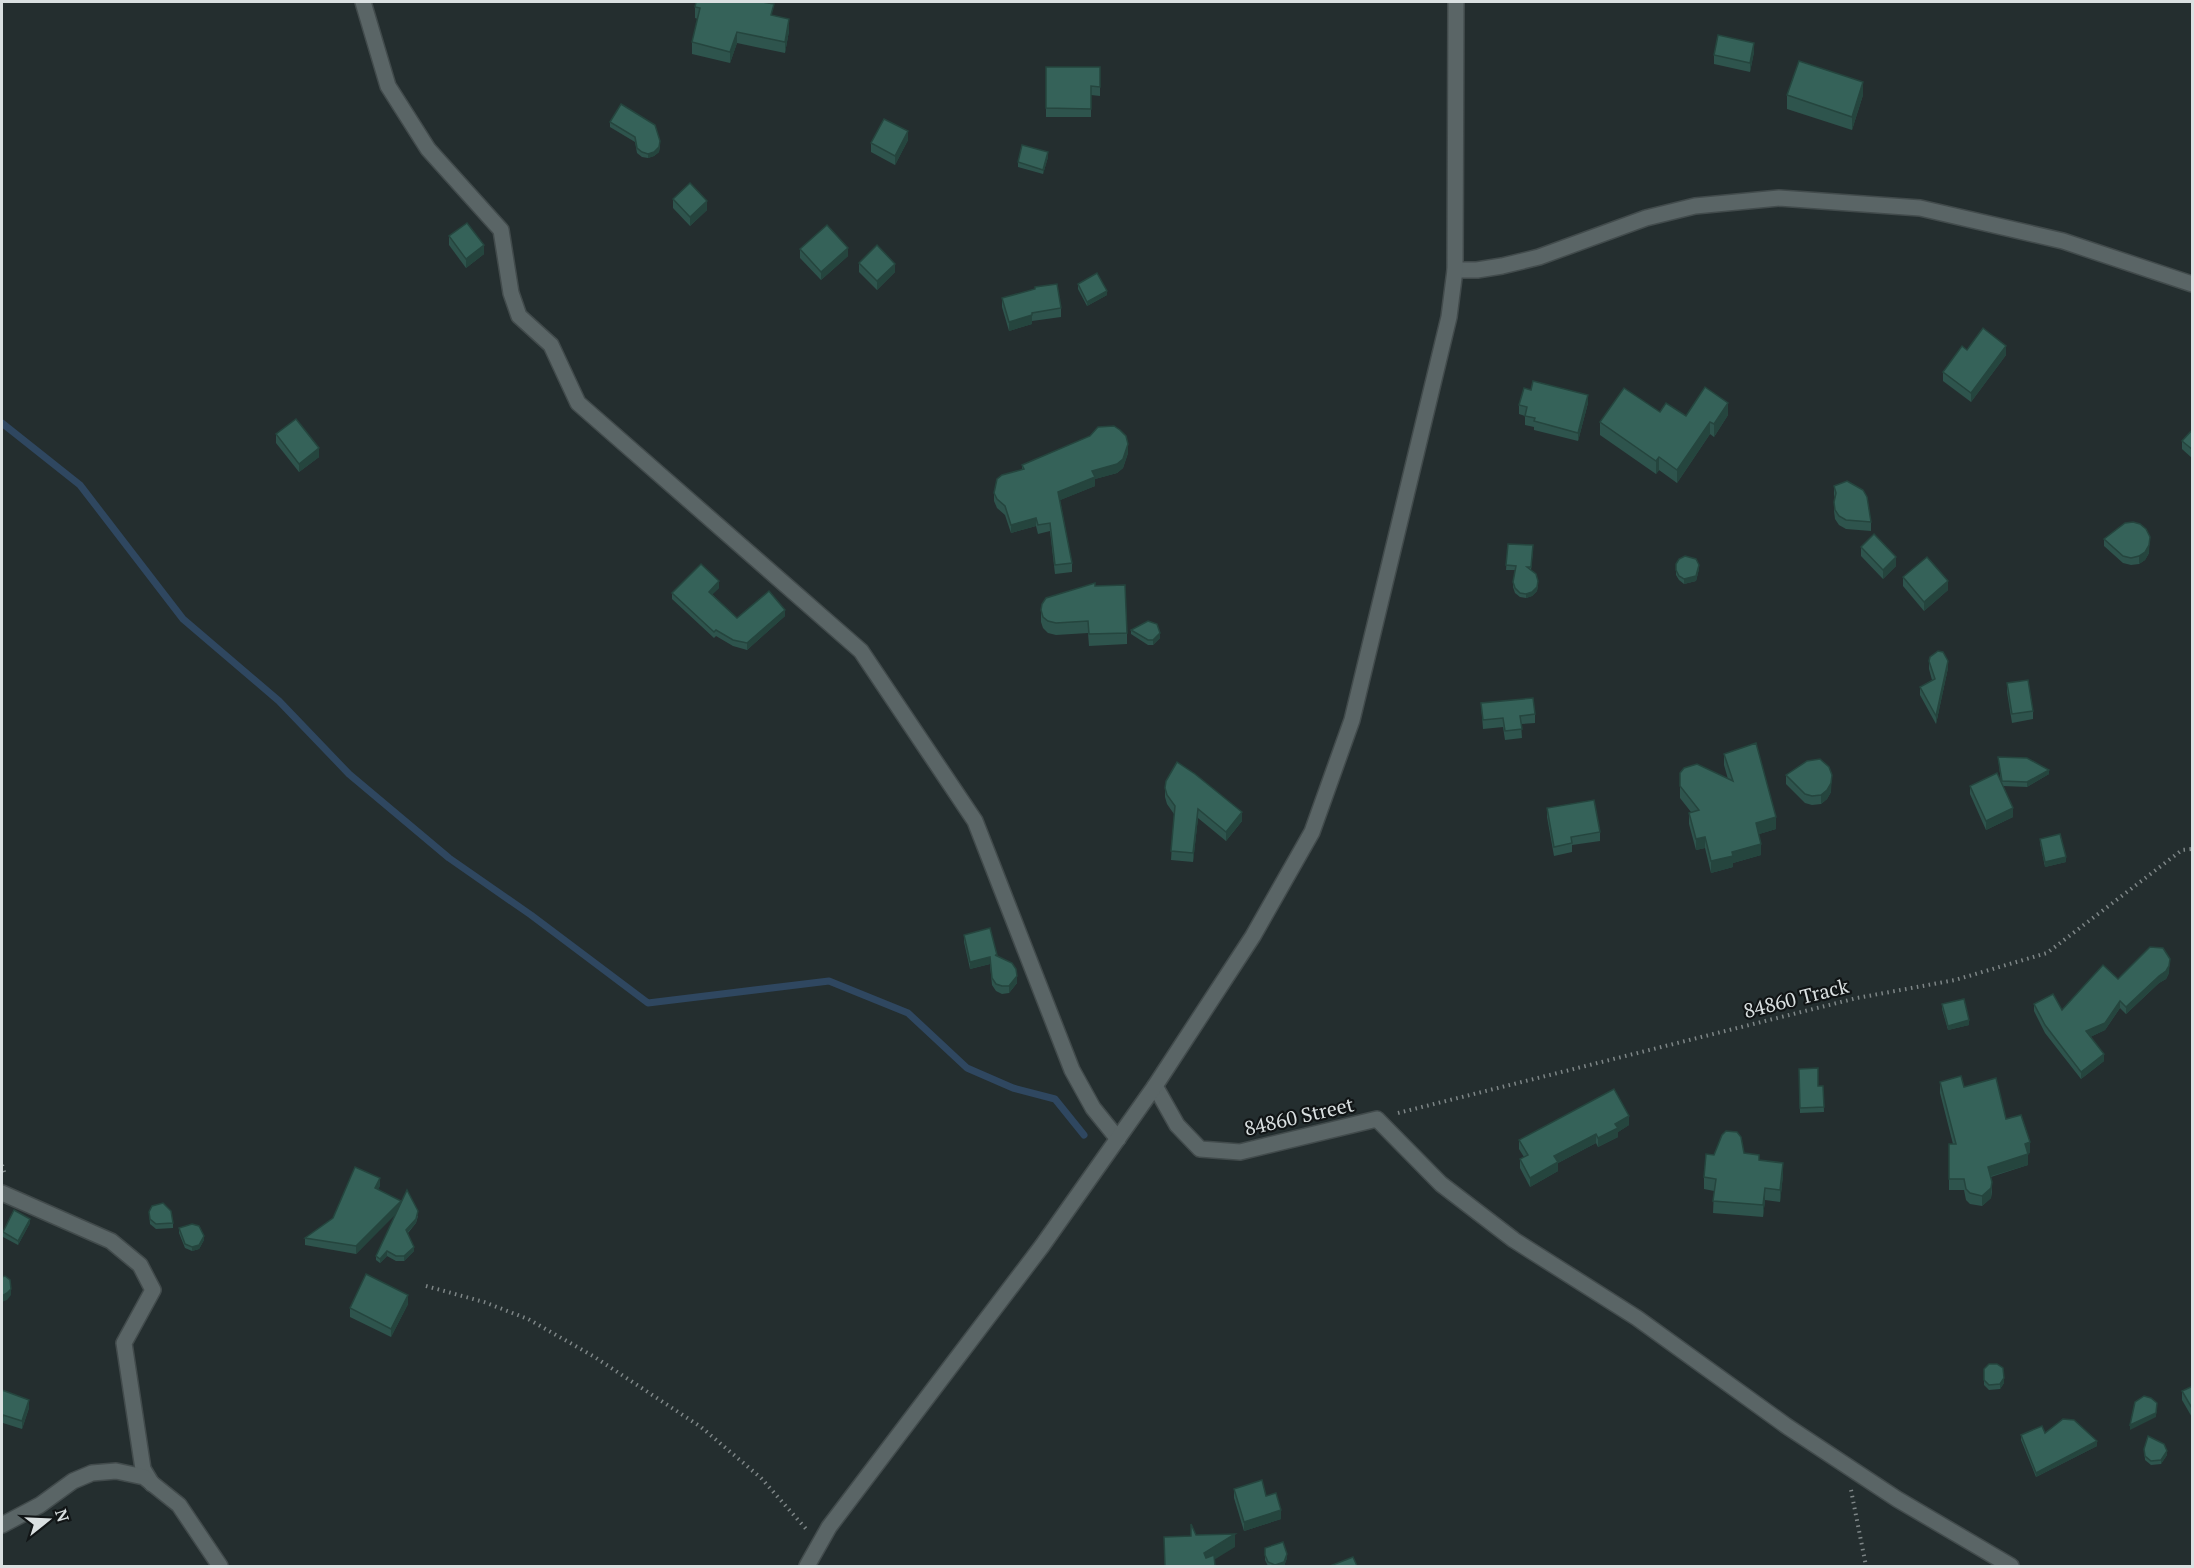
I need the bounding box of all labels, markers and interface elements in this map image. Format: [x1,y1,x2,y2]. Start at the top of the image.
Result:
street label: 84860 Track [1741,972,1852,1024]
street label: 84860 Street [1242,1090,1357,1142]
north arrow [18,1490,78,1550]
text: N [50,1506,75,1525]

